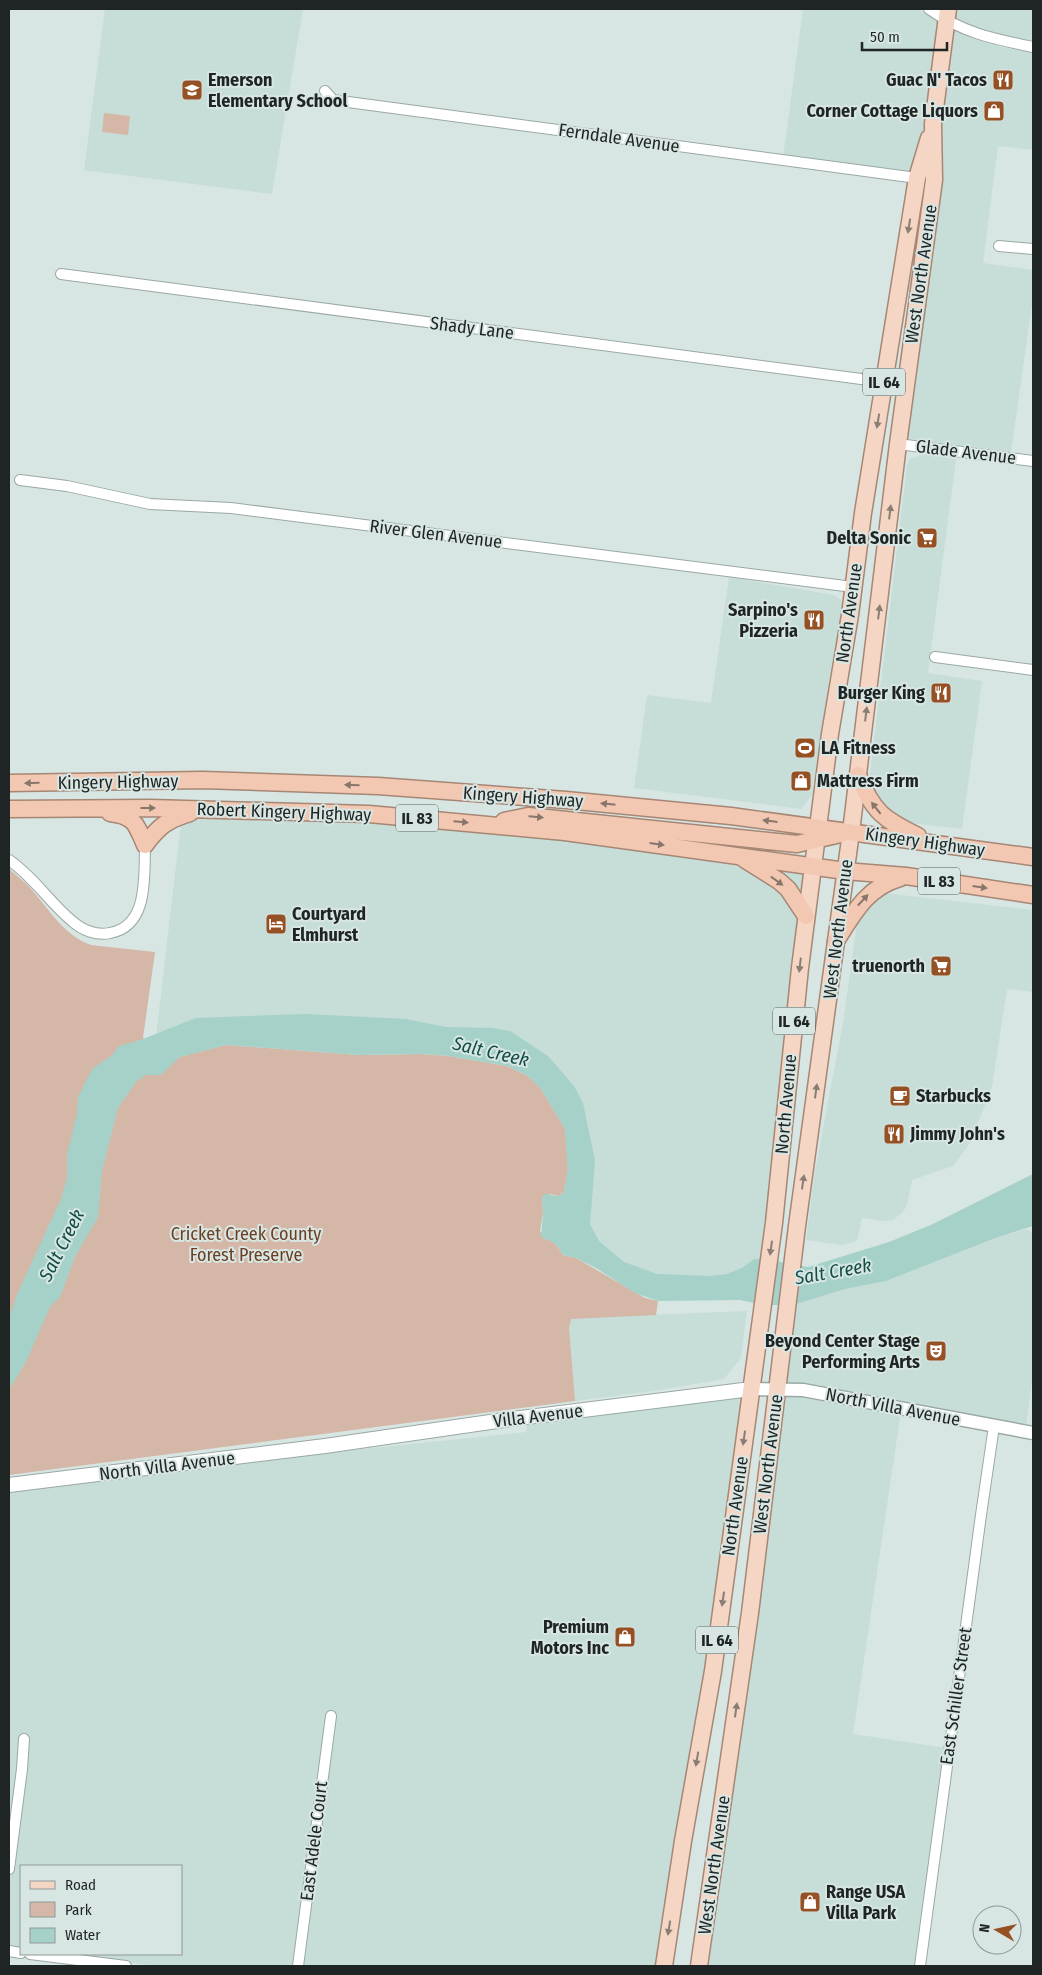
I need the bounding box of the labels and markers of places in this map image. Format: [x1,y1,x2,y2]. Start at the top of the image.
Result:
restaurant icon: Guac N' Tacos [991,68,1015,92]
place label: Emerson Elementary School [208,69,347,112]
place label: Guac N' Tacos [886,69,987,91]
school or university icon: Emerson Elementary School [180,78,204,102]
shop icon: Corner Cottage Liquors [982,99,1006,123]
place label: Corner Cottage Liquors [806,100,978,122]
supermarket icon: Delta Sonic [915,526,939,550]
place label: Delta Sonic [827,527,911,549]
place label: Sarpino's Pizzeria [728,599,798,642]
restaurant icon: Sarpino's Pizzeria [802,608,826,632]
restaurant icon: Burger King [929,681,953,705]
place label: Burger King [838,682,925,704]
sports icon: LA Fitness [793,736,817,760]
place label: LA Fitness [821,737,896,759]
shop icon: Mattress Firm [789,769,813,793]
place label: Mattress Firm [817,770,919,792]
place label: Courtyard Elmhurst [292,903,366,946]
hotel icon: Courtyard Elmhurst [264,912,288,936]
supermarket icon: truenorth [929,954,953,978]
place label: truenorth [852,955,925,977]
cafe icon: Starbucks [888,1084,912,1108]
place label: Starbucks [916,1085,991,1107]
restaurant icon: Jimmy John's [882,1122,906,1146]
place label: Jimmy John's [909,1123,1005,1145]
place label: Beyond Center Stage Performing Arts [765,1330,920,1373]
theatre icon: Beyond Center Stage Performing Arts [924,1339,948,1363]
place label: Premium Motors Inc [531,1616,609,1659]
shop icon: Premium Motors Inc [613,1625,637,1649]
place label: Range USA Villa Park [825,1881,905,1924]
shop icon: Range USA Villa Park [798,1890,822,1914]

